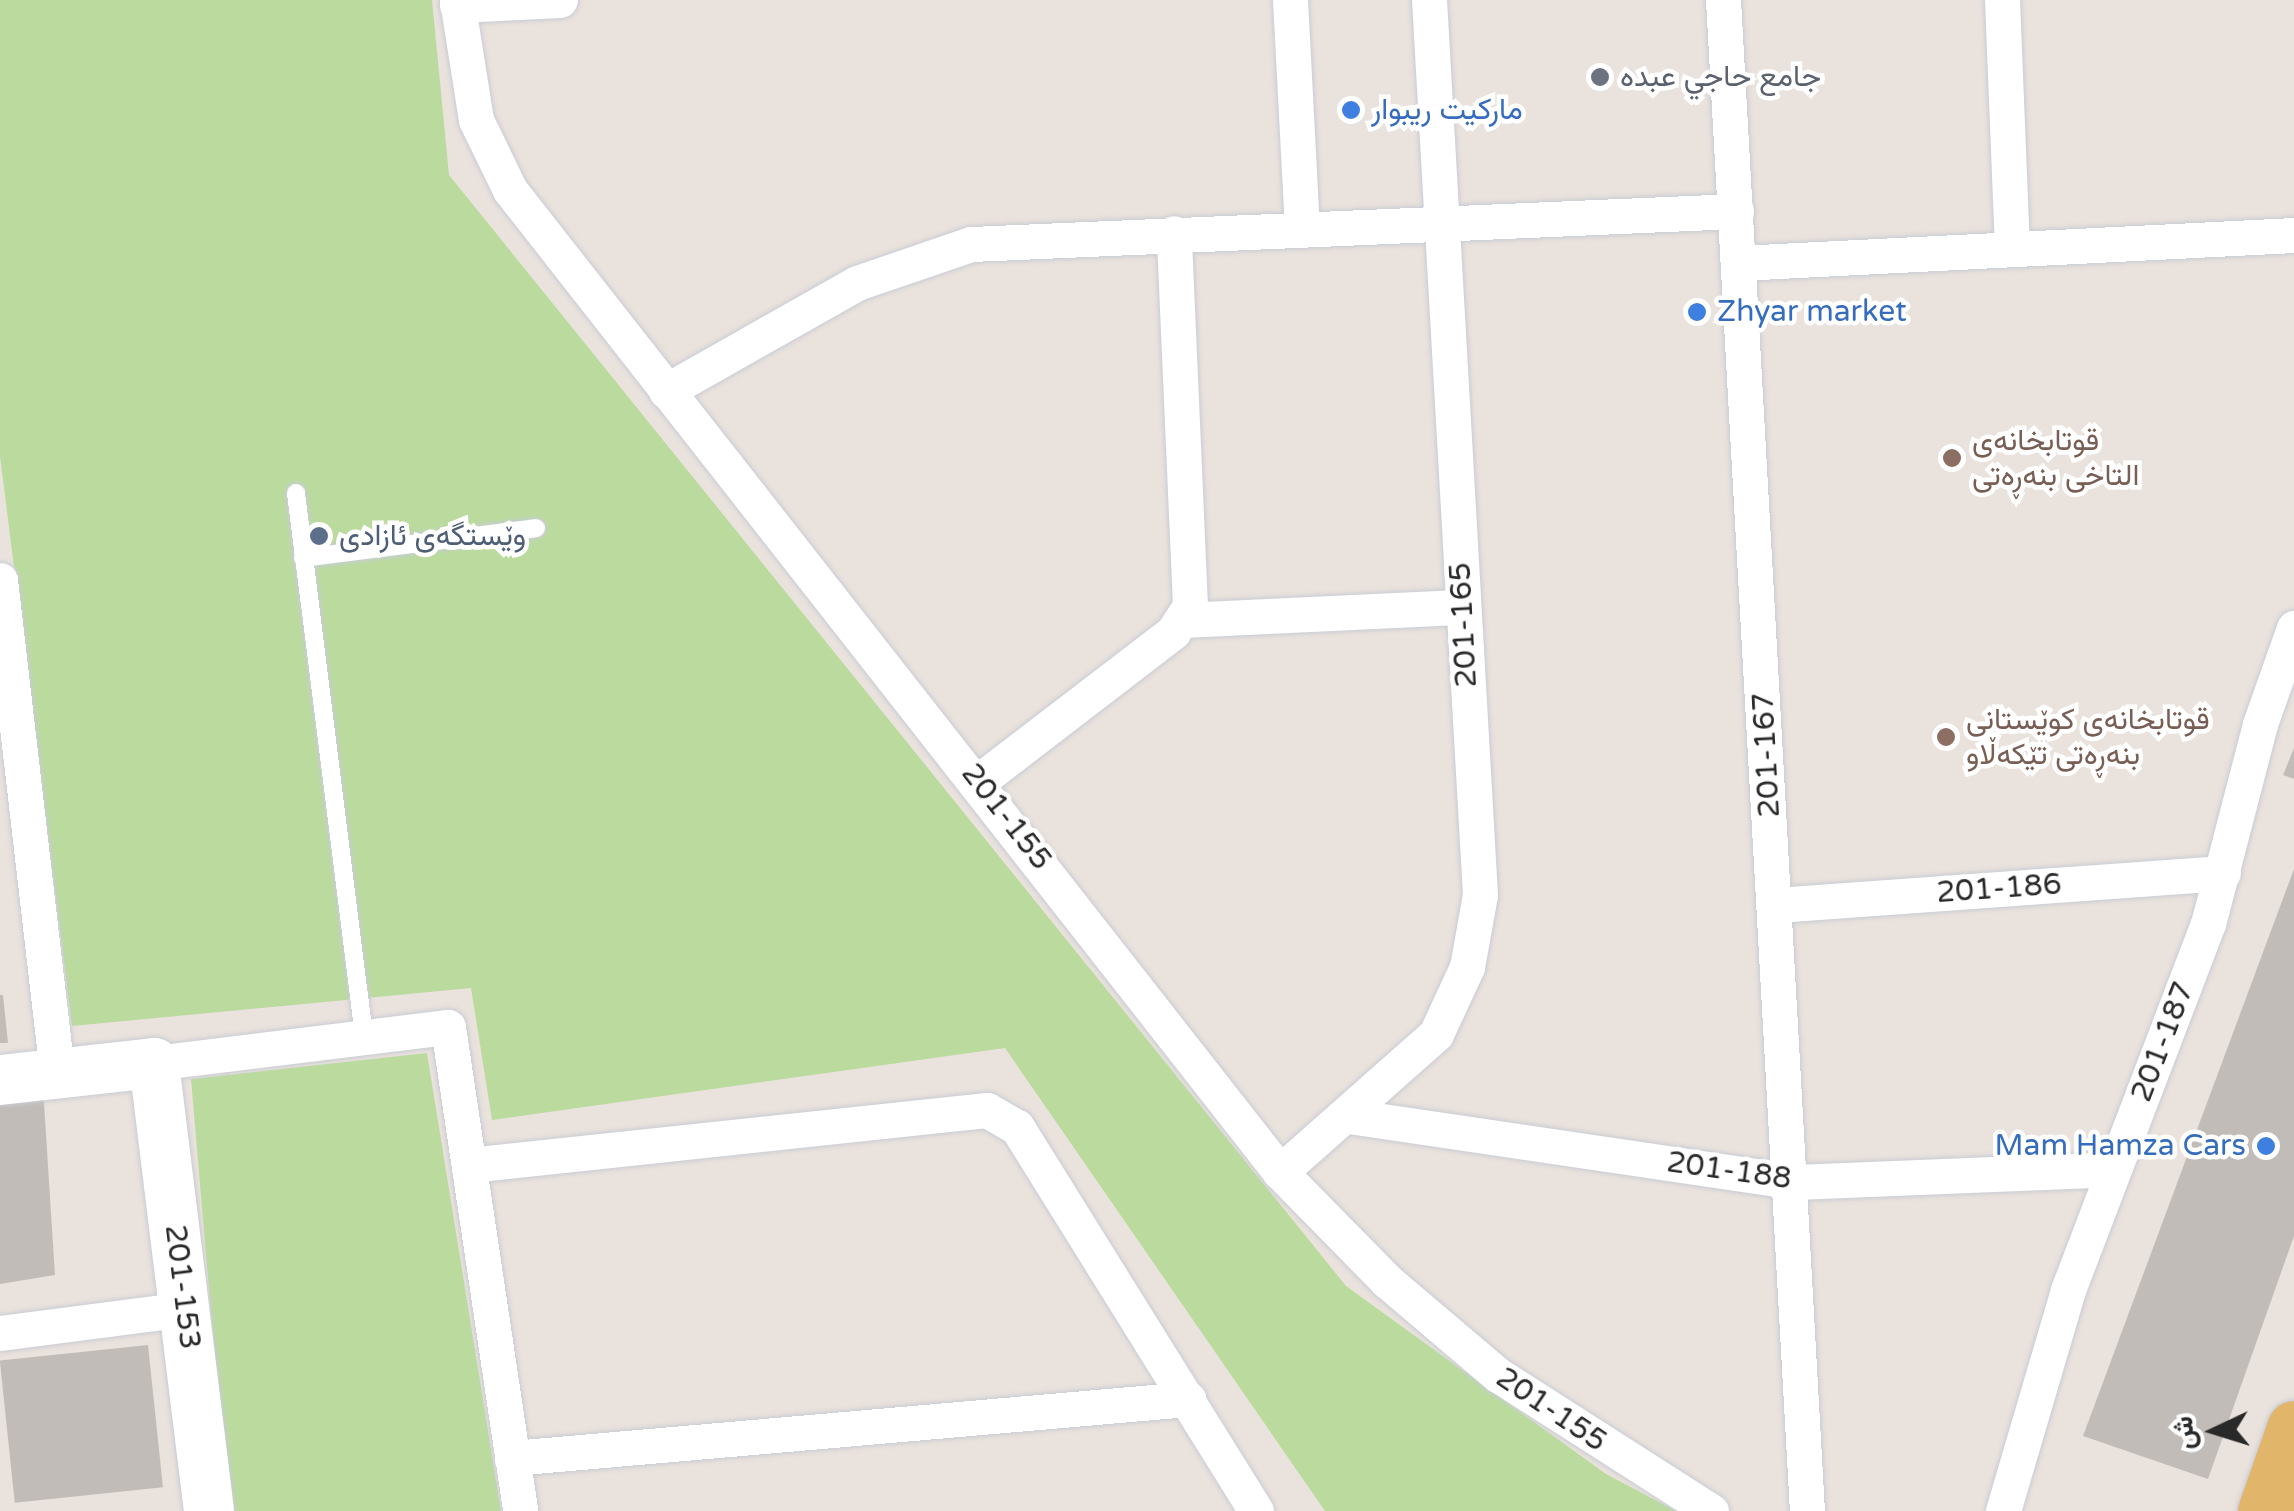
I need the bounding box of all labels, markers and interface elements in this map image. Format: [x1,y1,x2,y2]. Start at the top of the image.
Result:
place label: جامع حاجي عبده [1620,59,1821,95]
marker: جامع حاجي عبده [1589,66,1611,88]
place label: ماركيت ريبوار [1371,92,1523,128]
marker: ماركيت ريبوار [1340,99,1362,121]
place label: Zhyar market [1717,294,1907,330]
marker: Zhyar market [1686,301,1708,323]
place label: قوتابخانەی التاخی بنەڕەتی [1972,423,2139,494]
marker: قوتابخانەی التاخی بنەڕەتی [1941,447,1963,469]
place label: وێستگەی ئازادی [339,518,526,554]
marker: وێستگەی ئازادی [308,525,330,547]
street label: 201-165 [1443,562,1485,688]
street label: 201-167 [1746,692,1788,818]
place label: قوتابخانەی کوێستانی بنەڕەتی تێکەڵاو [1966,702,2210,772]
marker: قوتابخانەی کوێستانی بنەڕەتی تێکەڵاو [1935,726,1957,748]
street label: 201-155 [953,757,1059,877]
street label: 201-186 [1935,867,2063,911]
street label: 201-187 [2124,977,2202,1107]
place label: Mam Hamza Cars [1995,1128,2246,1164]
marker: Mam Hamza Cars [2255,1135,2277,1157]
street label: 201-188 [1664,1144,1794,1198]
street label: 201-153 [157,1223,207,1351]
street label: 201-155 [1489,1360,1613,1460]
north arrow [2164,1381,2264,1481]
text: ش [2166,1415,2202,1451]

